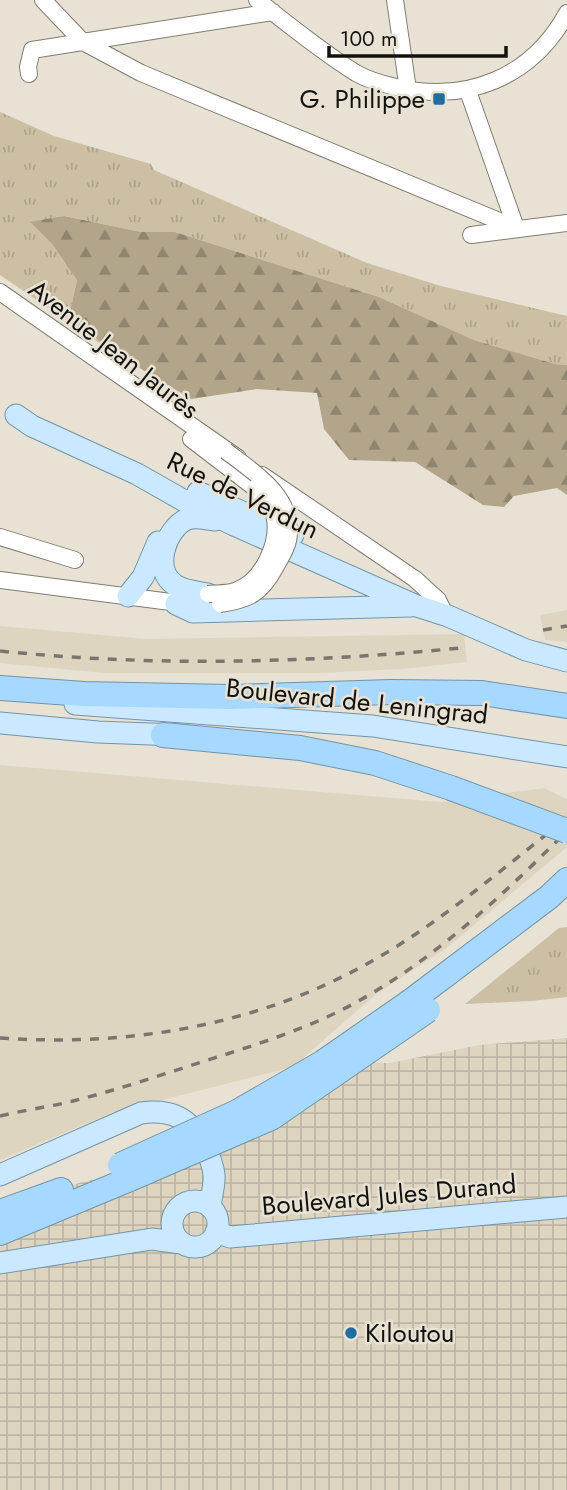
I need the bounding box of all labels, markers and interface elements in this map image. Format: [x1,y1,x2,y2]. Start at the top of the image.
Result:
scale bar [329,14,506,58]
text: 100 m [340,24,397,54]
place label: G. Philippe [300,80,425,118]
marker: G. Philippe [431,91,447,107]
street label: Avenue Jean Jaurès [21,270,207,428]
street label: Rue de Verdun [161,442,325,548]
street label: Boulevard de Leningrad [224,668,490,734]
street label: Boulevard Jules Durand [260,1165,518,1225]
place label: Kiloutou [365,1314,454,1352]
marker: Kiloutou [343,1325,359,1341]

